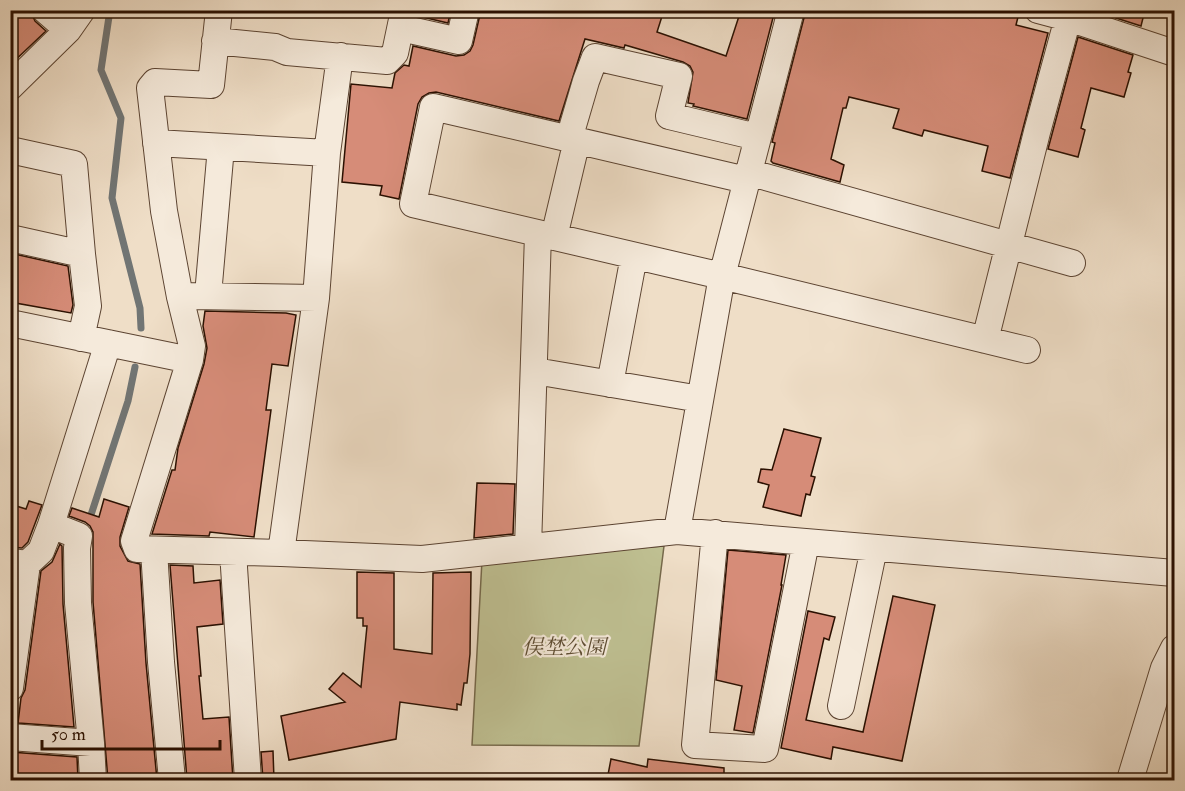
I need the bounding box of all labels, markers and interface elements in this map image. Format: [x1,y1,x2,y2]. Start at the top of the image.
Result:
park label: 俣埜公園 [522,634,609,661]
scale bar [42,713,220,751]
text: 50 m [51,723,86,746]

